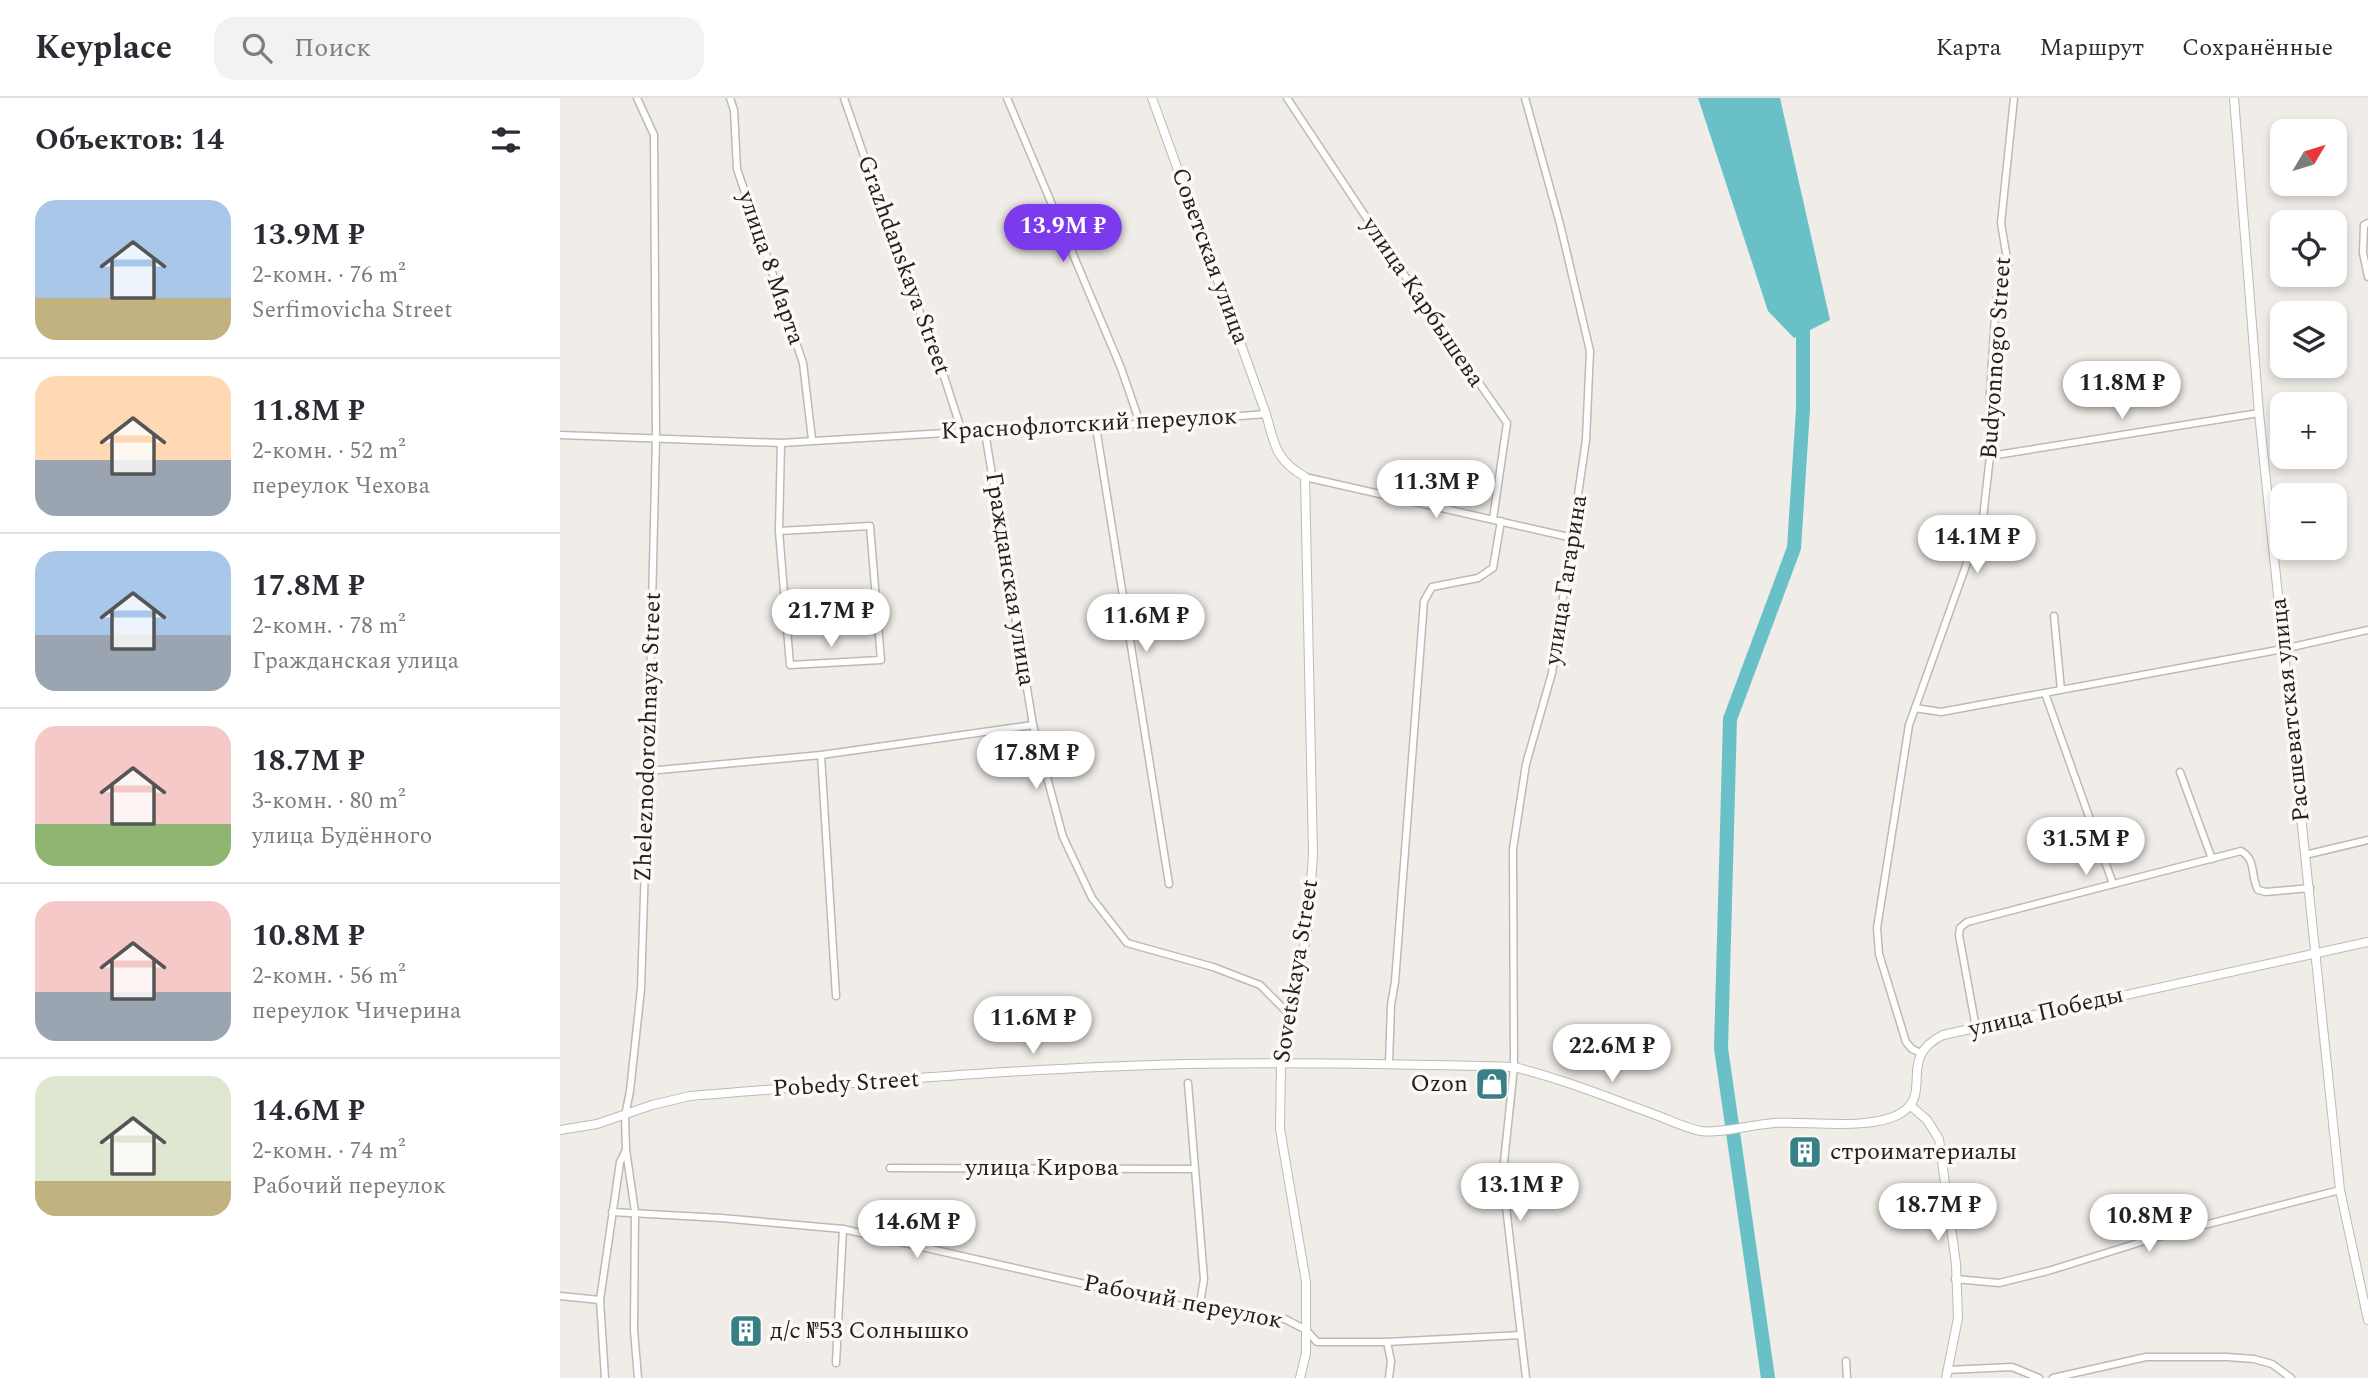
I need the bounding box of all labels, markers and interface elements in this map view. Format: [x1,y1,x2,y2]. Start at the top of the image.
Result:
search box [214,17,704,80]
text: Keyplace [35,23,172,73]
text: Поиск [294,28,371,68]
icon: search [238,29,276,67]
text: Карта [1936,30,2001,66]
text: Маршрут [2039,30,2144,66]
text: Сохранённые [2182,30,2333,66]
text: Объектов: 14 [35,117,224,163]
north arrow [2270,119,2347,196]
map controls [2270,119,2347,560]
icon: filters [487,121,525,159]
street label: Grazhdanskaya Street [848,150,960,380]
street label: Советская улица [1161,163,1259,350]
street label: улица 8 Марта [728,185,814,350]
pin: 13.9M ₽ [998,204,1128,264]
text: 13.9M ₽ [1020,209,1106,244]
street label: улица Карбышева [1352,209,1494,395]
button: locate [2270,210,2347,287]
text: 13.9M ₽ [252,212,365,258]
icon: home [91,228,175,312]
street label: Budyonnogo Street [1971,256,2021,460]
text: 2-комн. · 76 m² [252,258,406,293]
text: Serfimovicha Street [252,293,452,328]
button: layers [2270,301,2347,378]
pin: 11.8M ₽ [2057,362,2187,421]
text: 11.8M ₽ [2079,366,2165,401]
text: 11.8M ₽ [252,388,365,434]
button: + [2270,392,2347,469]
street label: Краснофлотский переулок [940,398,1238,450]
icon: home [91,404,175,488]
text: 2-комн. · 52 m² [252,434,406,469]
pin: 11.3M ₽ [1371,460,1501,520]
text: 11.3M ₽ [1393,465,1479,500]
text: переулок Чехова [252,469,430,504]
street label: Гражданская улица [975,470,1045,689]
button: − [2270,483,2347,560]
street label: улица Гагарина [1535,492,1597,669]
pin: 14.1M ₽ [1912,516,2042,575]
text: 14.1M ₽ [1934,520,2020,555]
text: 17.8M ₽ [252,563,365,609]
icon: home [91,579,175,663]
pin: 21.7M ₽ [766,589,896,649]
street label: Zheleznodorozhnaya Street [625,591,671,883]
text: 21.7M ₽ [788,594,874,629]
pin: 11.6M ₽ [1081,594,1211,654]
street label: Расшеватская улица [2260,596,2320,824]
text: 11.6M ₽ [1103,599,1189,634]
text: 2-комн. · 78 m² [252,609,406,644]
text: Гражданская улица [252,644,459,679]
pin: 17.8M ₽ [971,732,1101,791]
text: 17.8M ₽ [993,736,1079,771]
text: 18.7M ₽ [252,738,365,784]
icon: home [91,754,175,838]
text: 3-комн. · 80 m² [252,784,406,819]
pin: 31.5M ₽ [2021,818,2151,877]
text: улица Будённого [252,819,432,854]
text: 31.5M ₽ [2043,822,2129,857]
street label: Sovetskaya Street [1264,877,1328,1065]
text: 10.8M ₽ [252,913,365,959]
icon: home [91,929,175,1013]
text: 2-комн. · 56 m² [252,959,406,994]
street label: улица Победы [1964,977,2127,1048]
text: переулок Чичерина [252,994,461,1029]
pin: 11.6M ₽ [968,996,1098,1056]
text: 11.6M ₽ [990,1001,1076,1036]
pin: 22.6M ₽ [1547,1024,1677,1084]
text: 22.6M ₽ [1569,1029,1655,1064]
street label: Pobedy Street [772,1061,920,1107]
shop icon: Ozon [1473,1065,1511,1103]
place label: Ozon [1410,1066,1468,1102]
text: 14.6M ₽ [252,1088,365,1134]
icon: home [91,1104,175,1188]
building icon: строиматериалы [1786,1133,1824,1171]
text: 2-комн. · 74 m² [252,1134,406,1169]
place label: строиматериалы [1830,1134,2017,1170]
street label: улица Кирова [964,1150,1119,1186]
pin: 13.1M ₽ [1455,1164,1585,1223]
text: 13.1M ₽ [1477,1168,1563,1203]
text: Рабочий переулок [252,1169,446,1204]
pin: 18.7M ₽ [1873,1184,2003,1243]
text: 18.7M ₽ [1895,1188,1981,1223]
pin: 10.8M ₽ [2084,1194,2214,1254]
text: 10.8M ₽ [2106,1199,2192,1234]
pin: 14.6M ₽ [852,1200,982,1260]
text: 14.6M ₽ [874,1205,960,1240]
street label: Рабочий переулок [1080,1265,1286,1339]
building icon: д/с №53 Солнышко [727,1312,765,1350]
place label: д/с №53 Солнышко [770,1313,969,1349]

